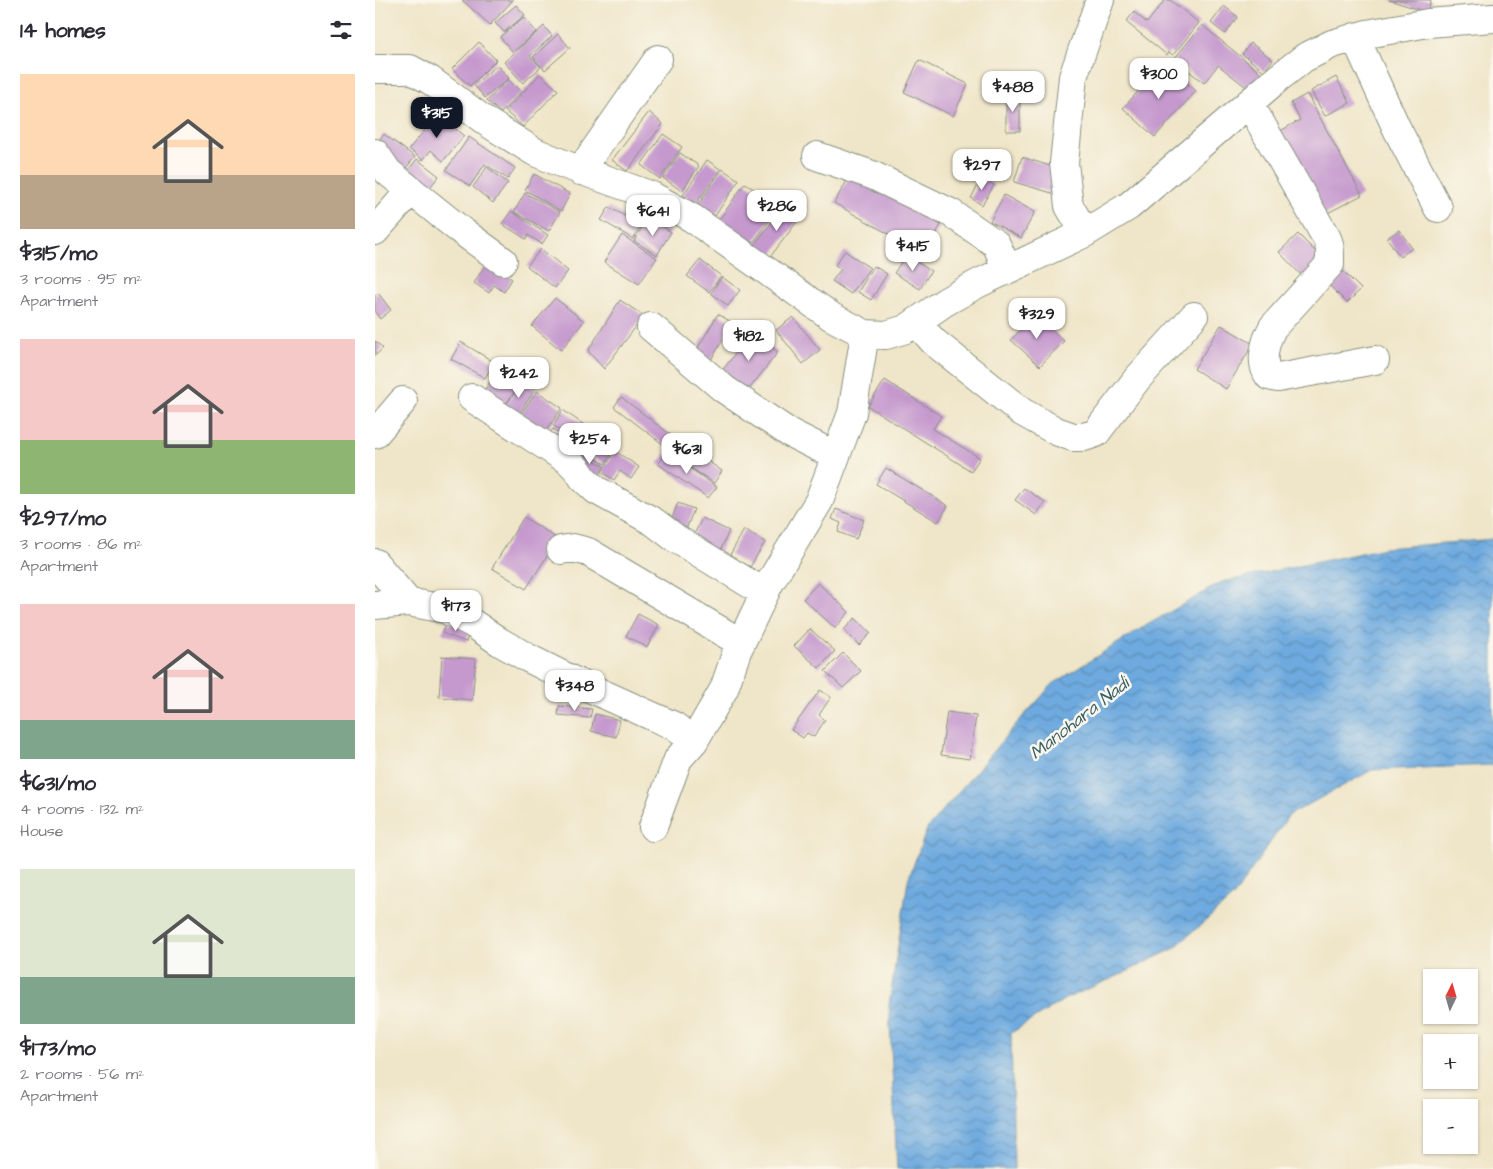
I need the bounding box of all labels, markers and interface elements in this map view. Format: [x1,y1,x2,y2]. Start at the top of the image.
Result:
text: 14 homes [20,16,106,45]
icon: filters [327,16,355,44]
pin: $300 [1129,58,1189,100]
text: $300 [1140,63,1178,85]
pin: $488 [983,70,1043,113]
text: $488 [993,76,1033,98]
pin: $315 [407,96,467,139]
text: $315 [422,102,452,124]
icon: home [143,106,233,196]
pin: $297 [952,148,1012,191]
text: $297 [963,154,1001,176]
pin: $286 [747,190,807,232]
pin: $641 [623,194,683,237]
text: $286 [758,195,796,217]
text: $641 [637,200,669,222]
pin: $415 [883,230,943,272]
text: $415 [896,235,930,257]
text: $315/mo [20,239,98,268]
text: 3 rooms · 95 m² [20,268,142,290]
text: Apartment [20,290,98,312]
pin: $329 [1007,298,1067,340]
text: $329 [1019,303,1055,325]
pin: $182 [719,320,779,362]
text: $182 [734,325,764,347]
pin: $242 [489,356,549,399]
text: $242 [500,362,538,384]
icon: home [143,371,233,461]
pin: $254 [560,422,620,465]
text: $254 [570,428,610,450]
pin: $631 [657,432,717,475]
text: $631 [672,438,702,460]
text: $297/mo [20,504,106,533]
text: 3 rooms · 86 m² [20,533,142,555]
text: Apartment [20,555,98,577]
pin: $173 [426,590,486,632]
text: $173 [442,595,470,617]
icon: home [143,636,233,726]
pin: $348 [545,670,605,712]
water label: Manohara Nadi [1024,670,1136,765]
text: $348 [556,675,594,697]
text: $631/mo [20,769,96,798]
text: 4 rooms · 132 m² [20,798,144,820]
text: House [20,820,64,842]
icon: home [143,901,233,991]
north arrow [1423,969,1477,1024]
map controls [1423,969,1478,1154]
text: $173/mo [20,1034,96,1063]
button: + [1423,1034,1478,1089]
text: 2 rooms · 56 m² [20,1063,144,1085]
text: Apartment [20,1085,98,1107]
button: − [1423,1099,1478,1154]

